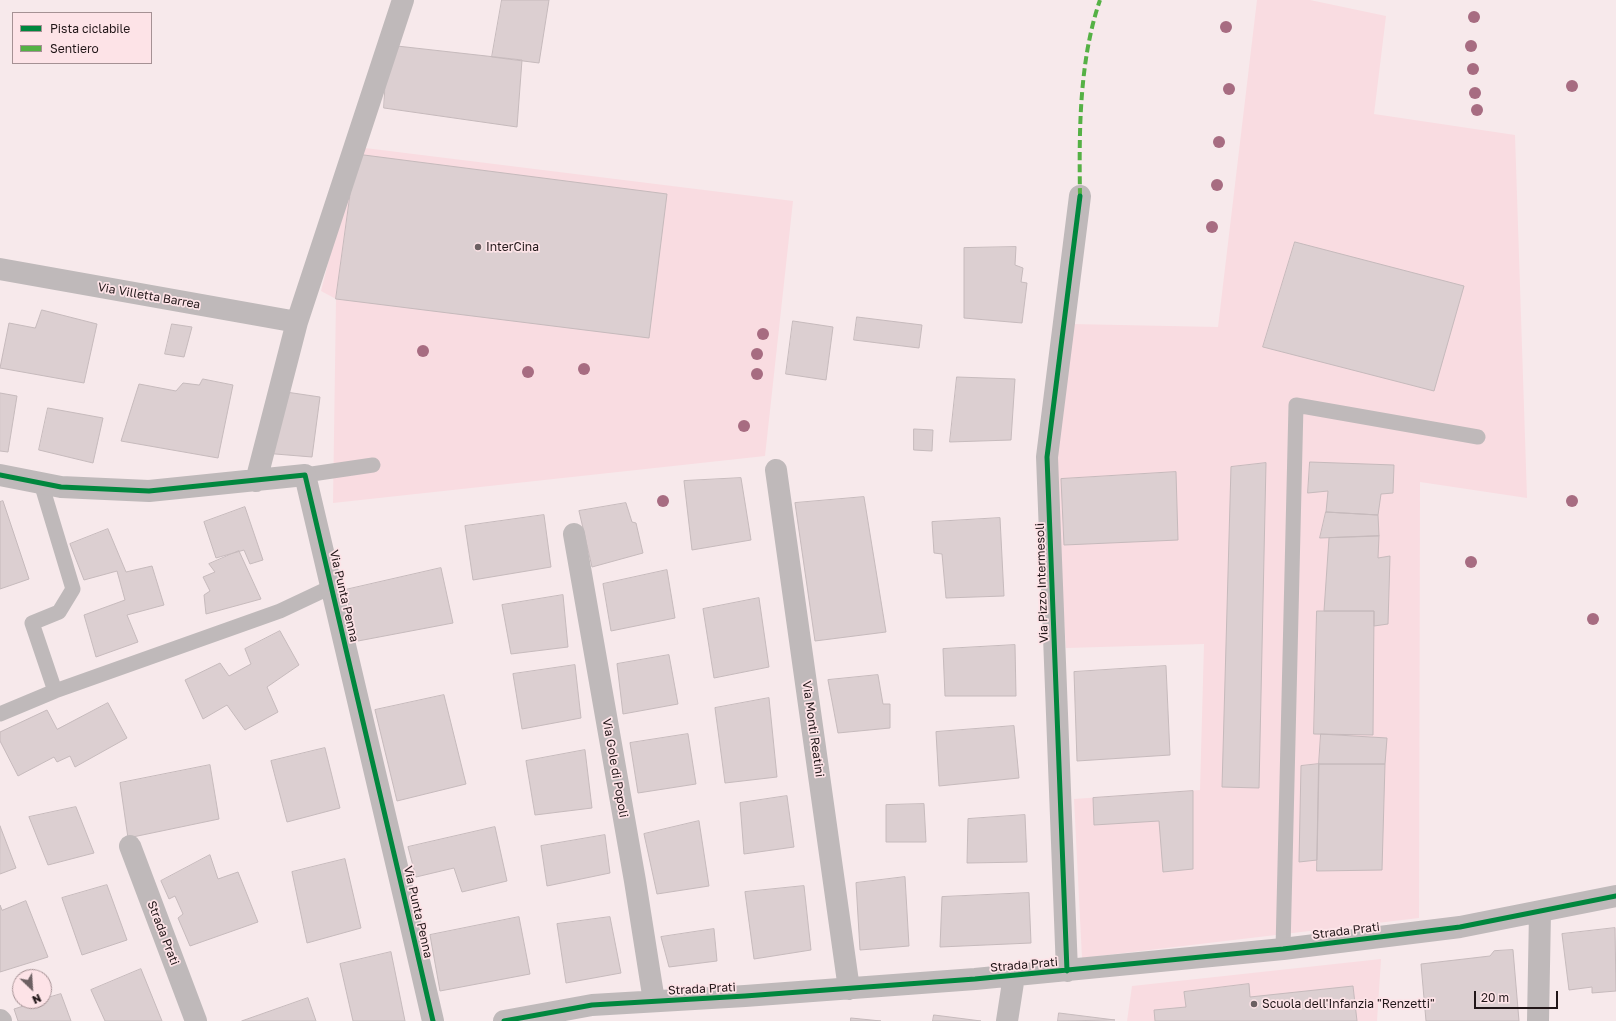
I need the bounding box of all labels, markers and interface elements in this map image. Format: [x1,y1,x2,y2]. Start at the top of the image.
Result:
legend [12,12,152,64]
text: Pista ciclabile [50,21,130,36]
text: Sentiero [50,41,99,56]
place label: InterCina [486,240,539,254]
marker: InterCina [473,242,483,252]
street label: Via Villetta Barrea [97,280,201,312]
street label: Via Pizzo Intermesoli [1033,523,1051,643]
street label: Via Punta Penna [326,548,362,644]
street label: Via Monti Reatini [799,680,827,778]
street label: Via Gole di Popoli [599,717,631,819]
street label: Via Punta Penna [400,864,436,960]
street label: Strada Prati [144,899,182,967]
street label: Strada Prati [1311,920,1381,942]
street label: Strada Prati [990,955,1058,975]
north arrow [12,969,52,1009]
street label: Strada Prati [668,980,736,998]
scale bar [1476,983,1560,1009]
text: 20 m [1481,990,1509,1005]
text: N [30,992,43,1007]
place label: Scuola dell'Infanzia "Renzetti" [1262,997,1435,1011]
marker: Scuola dell'Infanzia "Renzetti" [1249,999,1259,1009]

